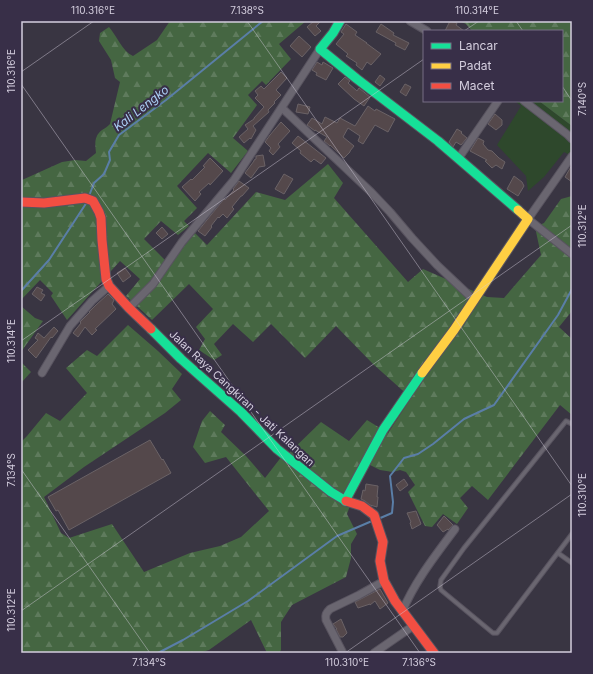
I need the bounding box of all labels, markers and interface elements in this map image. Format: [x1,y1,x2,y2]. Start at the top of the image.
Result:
text: 110.316°E [71,4,115,16]
text: 7.138°S [230,4,264,16]
text: 110.314°E [455,4,499,16]
legend [423,30,563,102]
text: Lancar [459,38,498,53]
text: 110.316°E [5,49,17,93]
text: Padat [459,58,491,73]
text: Macet [459,78,494,93]
water label: Kali Lengko [110,82,172,134]
text: 7.140°S [576,82,588,116]
text: 110.312°E [576,204,588,248]
text: 110.314°E [5,319,17,363]
street label: Jalan Raya Cangkiran - Jati Kalangan [166,327,318,469]
text: 7.134°S [5,453,17,487]
text: 110.310°E [576,473,588,517]
text: 110.312°E [5,588,17,632]
text: 7.134°S [132,656,166,668]
text: 110.310°E [325,656,369,668]
text: 7.136°S [402,656,436,668]

